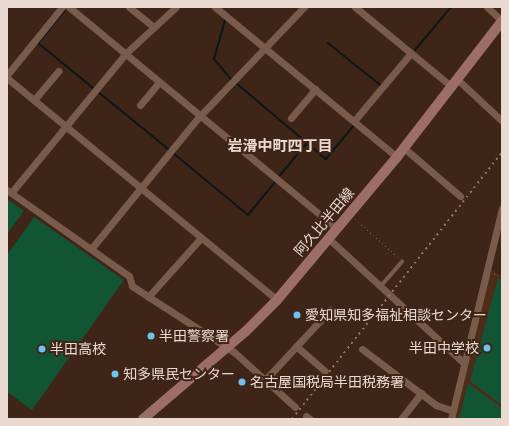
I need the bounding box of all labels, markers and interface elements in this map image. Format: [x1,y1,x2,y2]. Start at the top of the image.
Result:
district label: 岩滑中町四丁目 [228,137,332,155]
street label: 阿久比半田線 [291,184,357,260]
place label: 愛知県知多福祉相談センター [305,307,487,323]
marker: 愛知県知多福祉相談センター [292,310,302,320]
place label: 半田警察署 [159,328,229,344]
marker: 半田警察署 [146,331,156,341]
place label: 半田中学校 [409,340,479,356]
place label: 半田高校 [50,341,106,357]
marker: 半田中学校 [482,343,492,353]
marker: 半田高校 [37,344,47,354]
place label: 知多県民センター [123,366,235,382]
marker: 知多県民センター [110,369,120,379]
place label: 名古屋国税局半田税務署 [250,374,404,390]
marker: 名古屋国税局半田税務署 [237,377,247,387]

